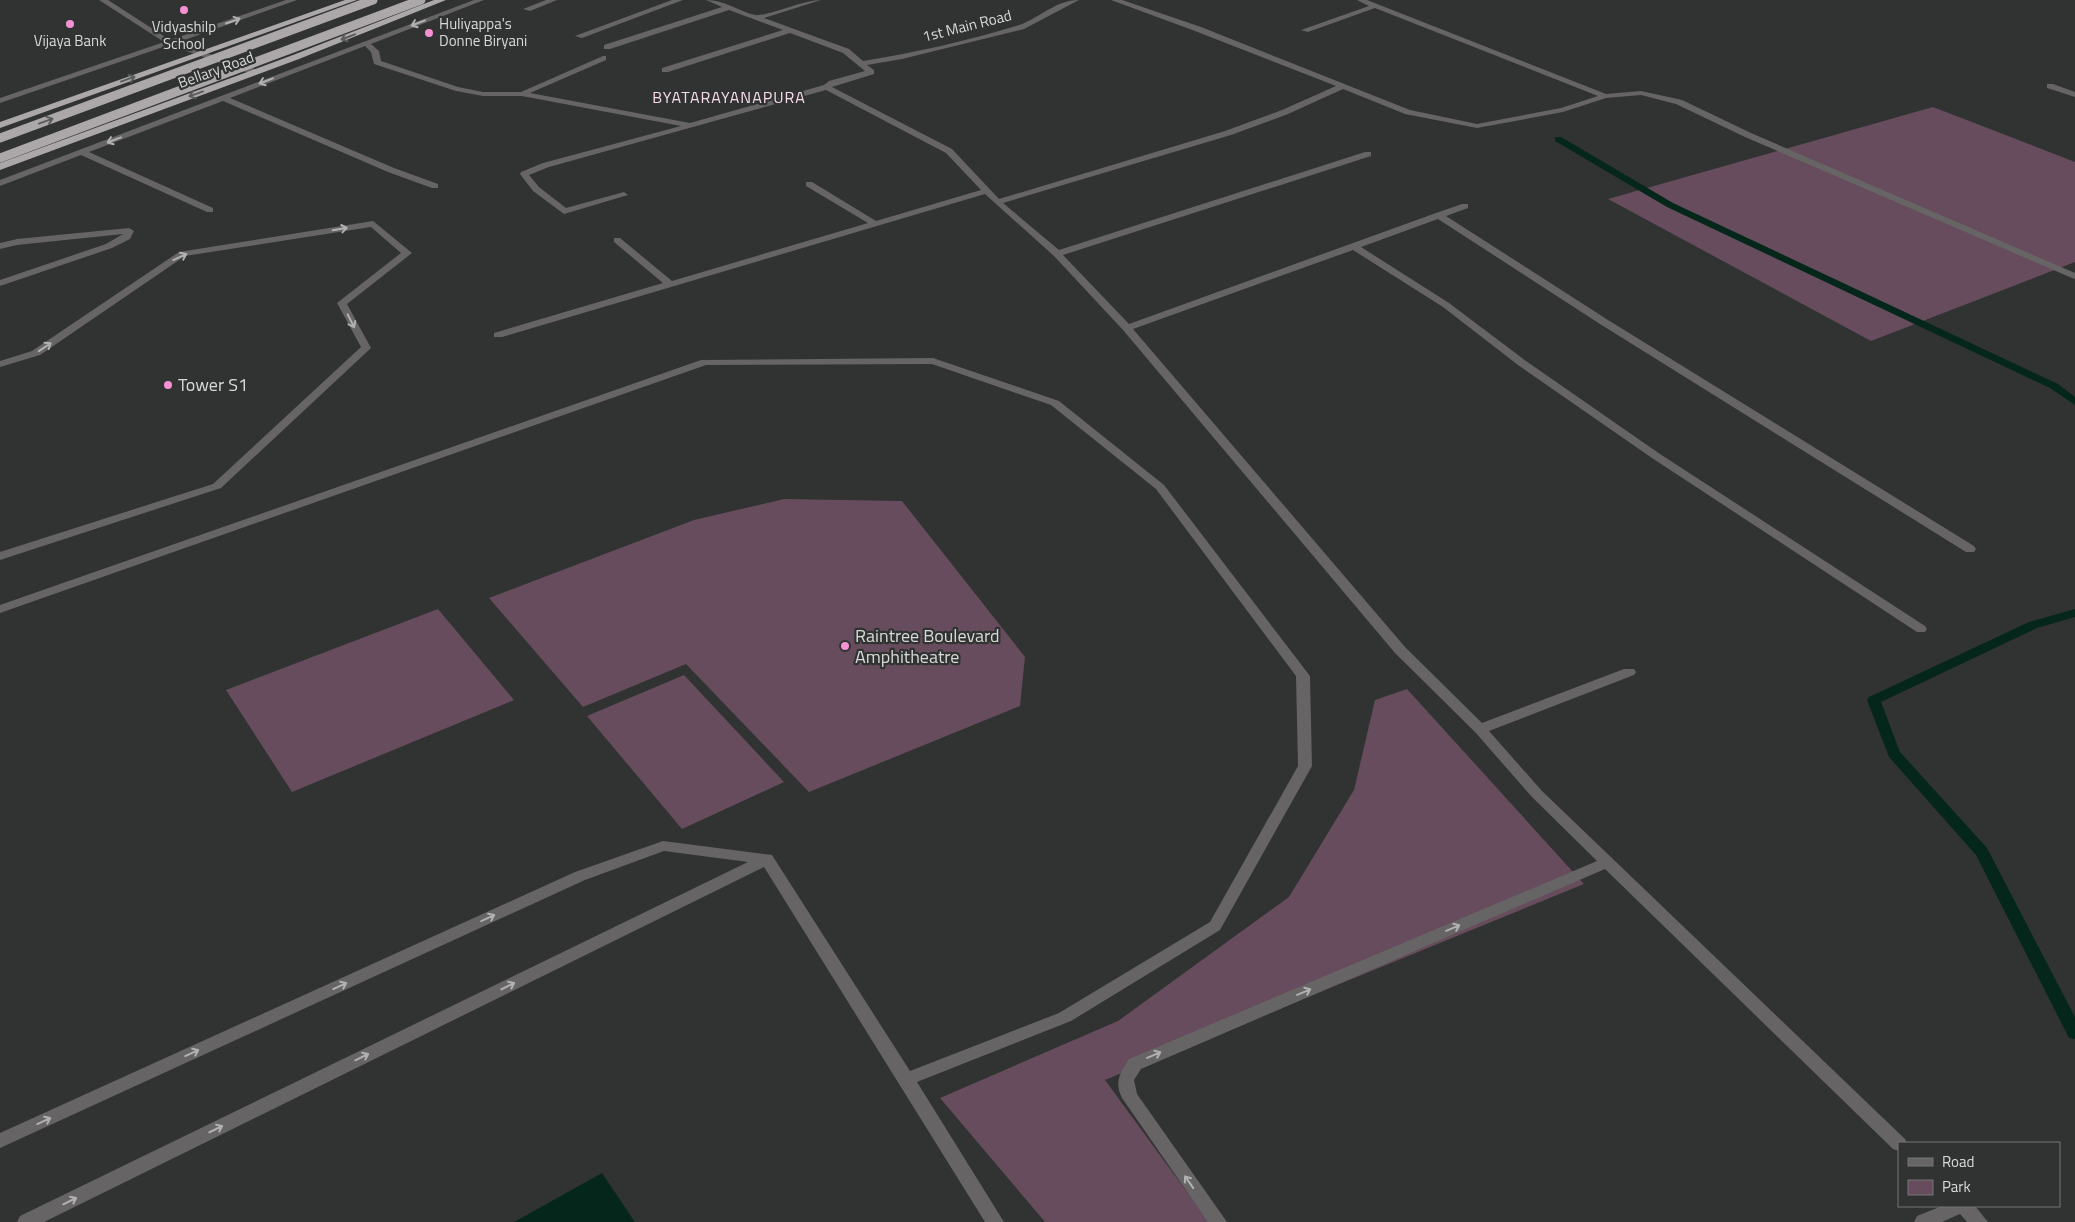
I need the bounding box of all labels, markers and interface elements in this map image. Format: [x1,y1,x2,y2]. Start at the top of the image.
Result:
street label: 1st Main Road [920,3,1014,48]
marker: Vidyashilp School [178,4,190,16]
place label: Huliyappa's Donne Biryani [439,12,527,52]
place label: Vidyashilp School [152,15,216,55]
one-way arrow [224,15,240,25]
marker: Vijaya Bank [64,18,76,30]
one-way arrow [410,19,426,28]
marker: Huliyappa's Donne Biryani [423,27,435,39]
place label: Vijaya Bank [34,29,106,52]
one-way arrow [341,33,356,42]
street label: Bellary Road [175,45,257,94]
one-way arrow [120,74,136,83]
one-way arrow [259,77,274,87]
district label: BYATARAYANAPURA [652,85,806,109]
one-way arrow [189,90,204,99]
one-way arrow [38,116,53,125]
one-way arrow [107,136,122,145]
one-way arrow [331,224,347,234]
one-way arrow [172,251,187,261]
one-way arrow [346,313,356,328]
one-way arrow [38,342,52,352]
place label: Tower S1 [178,371,248,398]
marker: Tower S1 [162,379,174,391]
place label: Raintree Boulevard Amphitheatre [855,622,999,670]
marker: Raintree Boulevard Amphitheatre [839,640,851,652]
one-way arrow [480,913,495,923]
one-way arrow [1445,923,1460,932]
one-way arrow [332,980,347,990]
one-way arrow [500,981,515,991]
one-way arrow [1296,986,1311,995]
one-way arrow [184,1048,199,1058]
one-way arrow [1146,1050,1161,1060]
one-way arrow [354,1052,369,1062]
one-way arrow [36,1115,51,1125]
one-way arrow [208,1124,223,1133]
legend [1898,1142,2060,1207]
text: Road [1942,1150,1974,1173]
one-way arrow [1184,1175,1194,1189]
text: Park [1942,1175,1971,1198]
one-way arrow [62,1195,77,1205]

